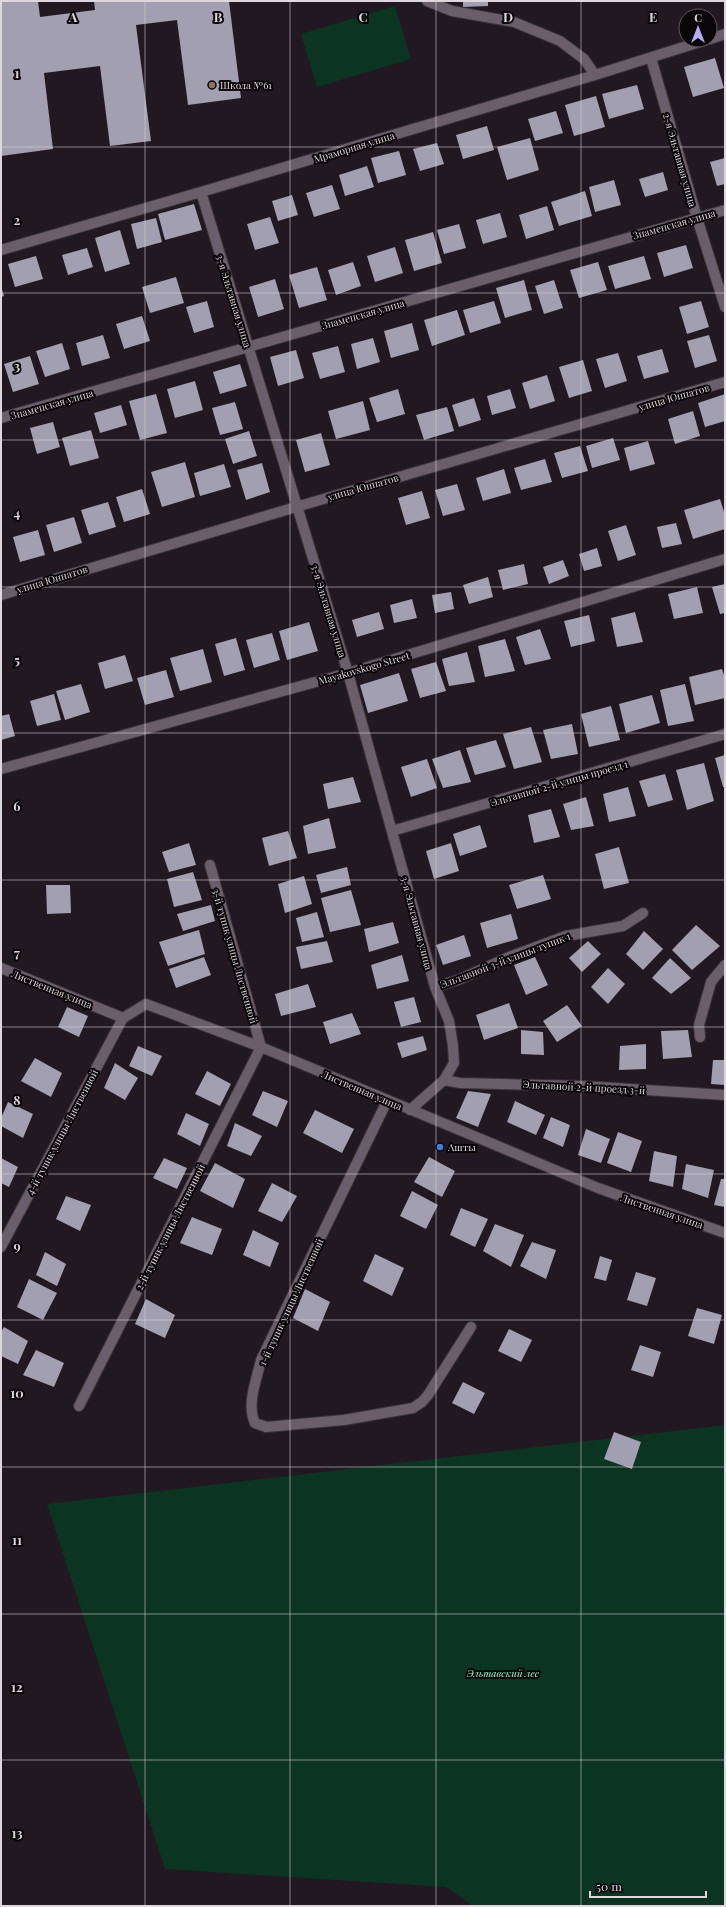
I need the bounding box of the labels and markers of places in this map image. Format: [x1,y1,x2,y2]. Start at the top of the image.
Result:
place label: Школа №61 [220,78,272,92]
marker: Школа №61 [207,80,217,90]
place label: Ашты [447,1140,476,1154]
marker: Ашты [435,1142,445,1152]

